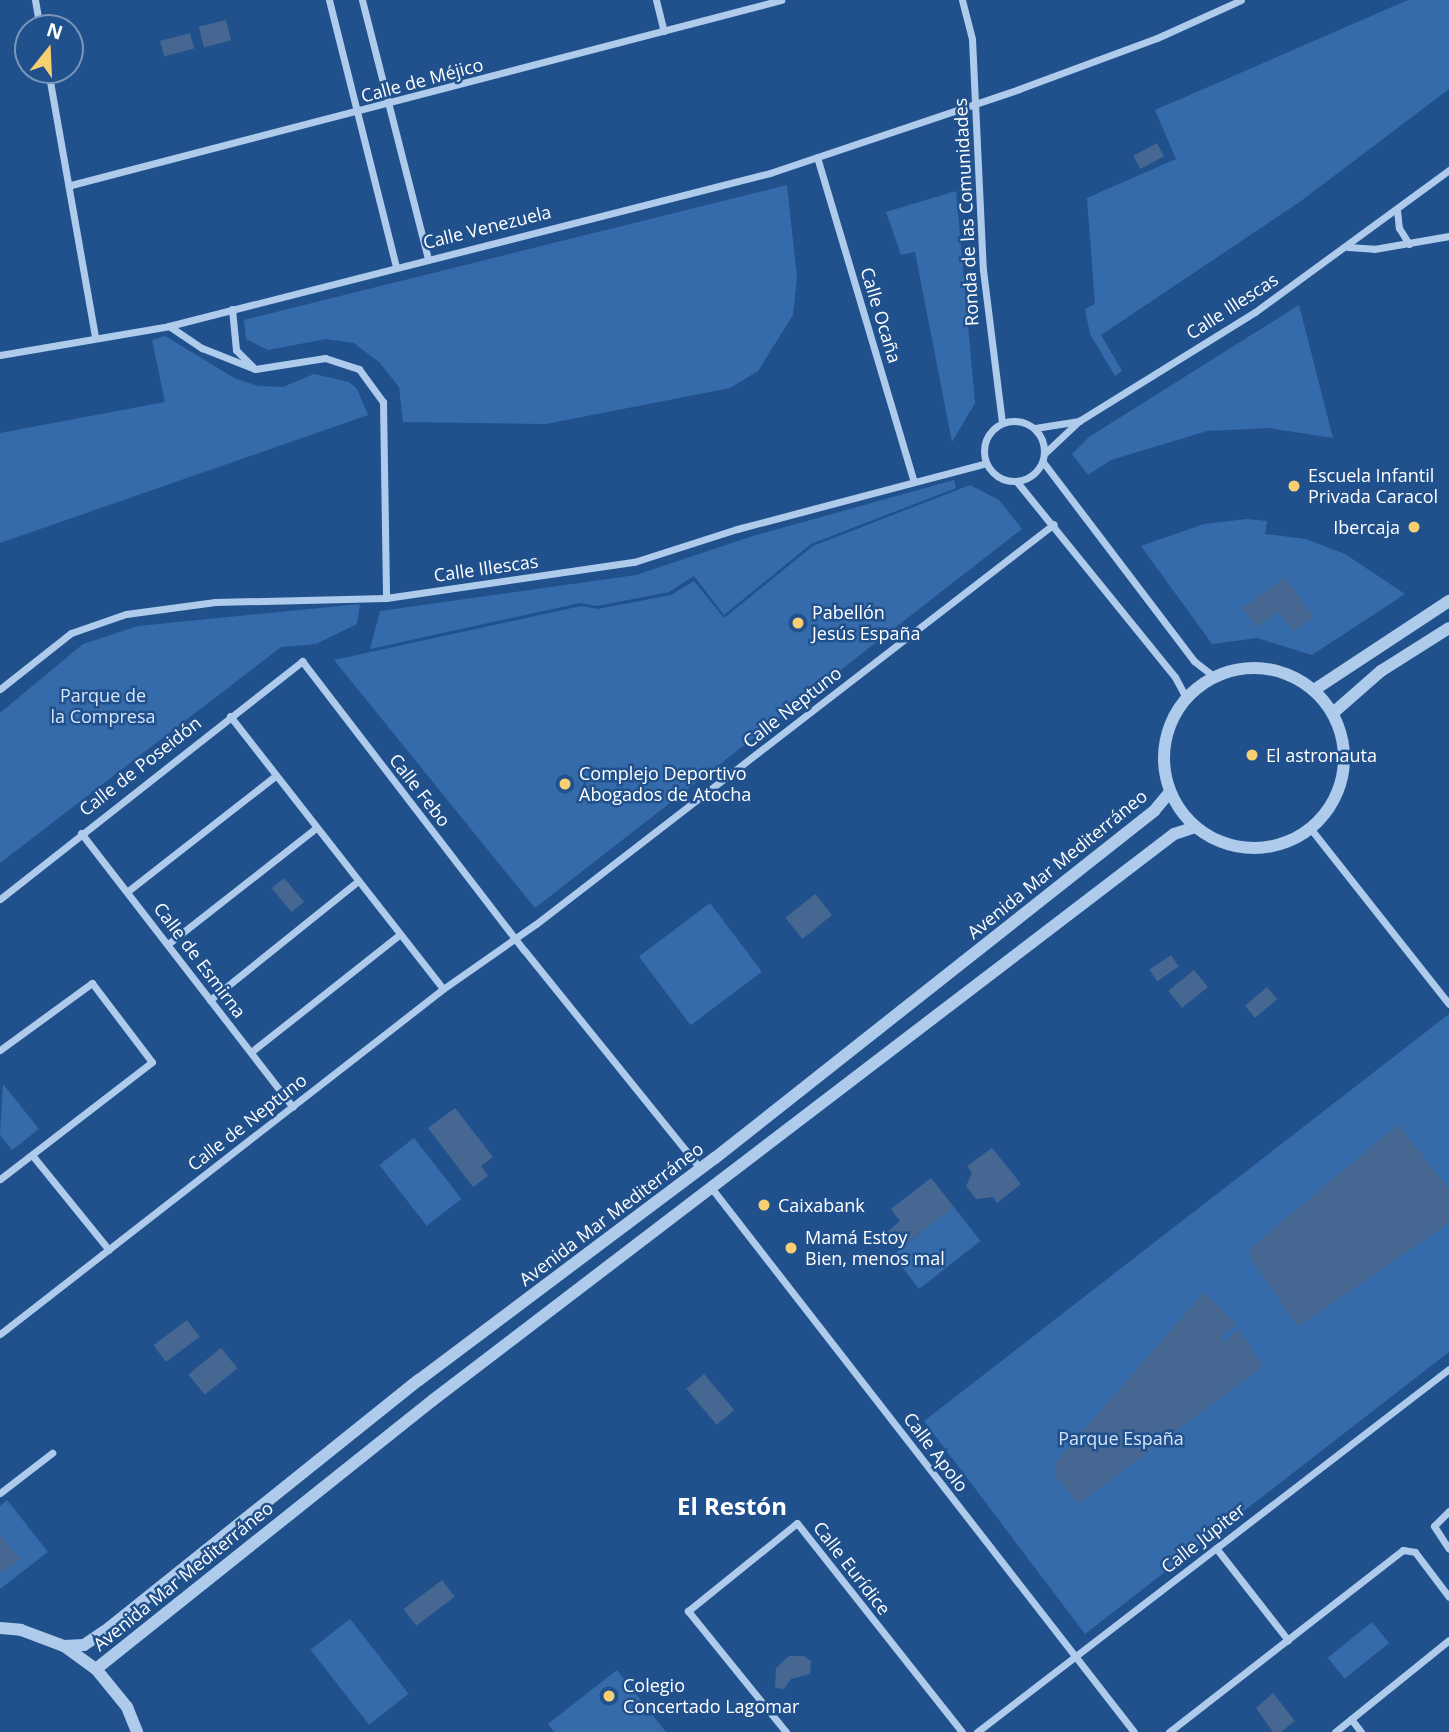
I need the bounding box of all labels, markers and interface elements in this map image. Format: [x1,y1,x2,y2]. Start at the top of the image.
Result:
north arrow [14,14,84,84]
text: N [43,16,66,46]
street label: Calle de Méjico [358,53,486,107]
street label: Ronda de las Comunidades [949,97,983,327]
street label: Calle Venezuela [421,201,553,253]
street label: Calle Ocaña [856,265,906,365]
street label: Calle Illescas [1182,268,1282,344]
place label: Escuela Infantil Privada Caracol [1308,465,1438,508]
marker: Escuela Infantil Privada Caracol [1286,478,1302,494]
place label: Ibercaja [1333,516,1400,538]
marker: Ibercaja [1406,519,1422,535]
street label: Calle Illescas [432,550,540,586]
place label: Pabellón Jesús España [812,602,920,644]
marker: Pabellón Jesús España [790,615,806,631]
street label: Calle Neptuno [738,662,846,752]
park label: Parque de la Compresa [50,685,156,728]
street label: Calle de Poseidón [75,712,205,820]
place label: El astronauta [1266,744,1377,766]
marker: El astronauta [1244,747,1260,763]
street label: Calle Febo [385,749,455,831]
place label: Complejo Deportivo Abogados de Atocha [579,763,751,806]
marker: Complejo Deportivo Abogados de Atocha [557,776,573,792]
street label: Avenida Mar Mediterráneo [963,785,1151,943]
street label: Calle de Esmirna [149,898,251,1022]
street label: Calle de Neptuno [183,1069,311,1175]
street label: Avenida Mar Mediterráneo [515,1138,707,1290]
place label: Caixabank [778,1194,865,1216]
marker: Caixabank [756,1197,772,1213]
place label: Mamá Estoy Bien, menos mal [805,1227,945,1270]
marker: Mamá Estoy Bien, menos mal [783,1240,799,1256]
street label: Calle Apolo [899,1408,973,1496]
park label: Parque España [1058,1427,1184,1449]
district label: El Restón [677,1492,787,1520]
street label: Avenida Mar Mediterráneo [89,1497,277,1655]
street label: Calle Júpiter [1157,1499,1249,1577]
street label: Calle Eurídice [809,1517,895,1619]
place label: Colegio Concertado Lagomar [623,1675,799,1718]
marker: Colegio Concertado Lagomar [601,1688,617,1704]

